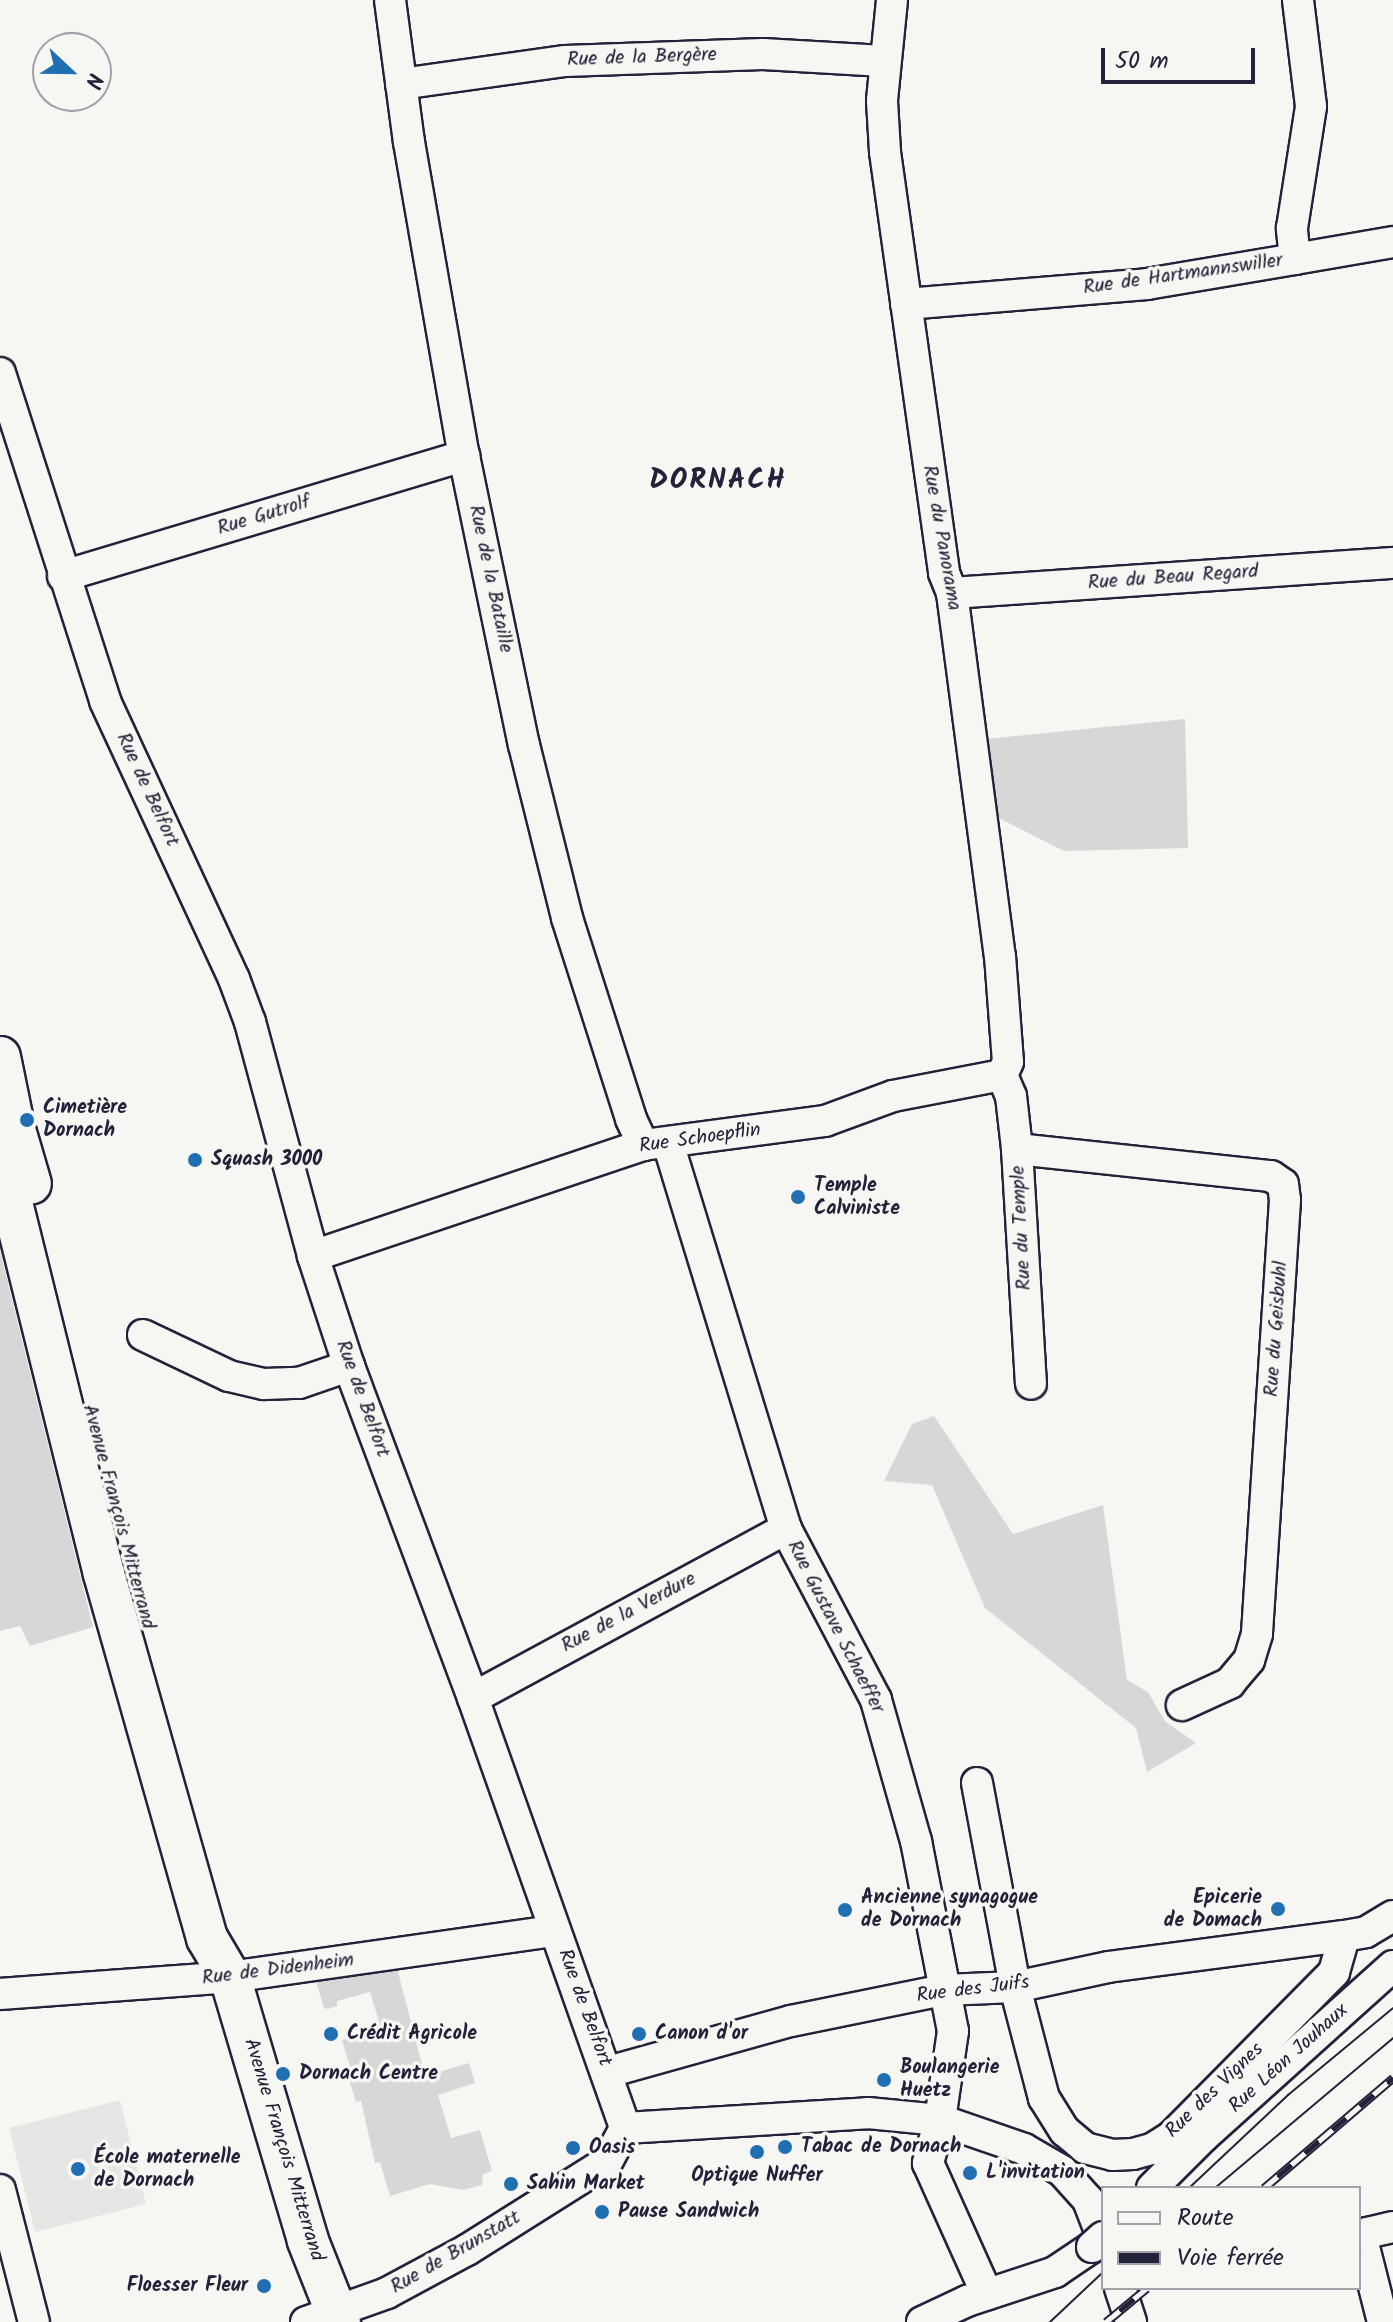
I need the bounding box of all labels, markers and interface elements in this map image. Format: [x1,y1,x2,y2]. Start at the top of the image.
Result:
north arrow [32,32,112,112]
scale bar [1105,32,1259,82]
text: 50 m [1115,42,1169,81]
street label: Rue de la Bergère [567,43,717,73]
text: N [74,67,112,93]
street label: Rue de Hartmannswiller [1082,249,1284,301]
street label: Rue du Panorama [916,463,966,613]
district label: DORNACH [649,464,787,498]
street label: Rue Gutrolf [215,490,313,542]
street label: Rue de la Bataille [463,503,517,655]
street label: Rue du Beau Regard [1087,560,1259,596]
street label: Rue de Belfort [110,729,184,851]
place label: Cimetière Dornach [43,1096,127,1143]
marker: Cimetière Dornach [18,1111,36,1129]
street label: Rue Schoepflin [638,1119,762,1159]
place label: Squash 3000 [211,1148,322,1172]
marker: Squash 3000 [186,1151,204,1169]
street label: Rue du Temple [1007,1165,1037,1291]
place label: Temple Calviniste [814,1174,900,1221]
marker: Temple Calviniste [789,1188,807,1206]
street label: Rue du Geisbuhl [1260,1260,1294,1398]
street label: Rue de Belfort [330,1337,394,1461]
street label: Avenue François Mitterrand [76,1402,160,1632]
street label: Rue Gustave Schaeffer [781,1537,889,1717]
street label: Rue de la Verdure [558,1567,700,1659]
place label: Ancienne synagogue de Dornach [861,1886,1038,1933]
place label: Epicerie de Domach [1164,1886,1262,1933]
marker: Epicerie de Domach [1269,1900,1287,1918]
marker: Ancienne synagogue de Dornach [836,1901,854,1919]
street label: Rue de Belfort [552,1946,616,2070]
street label: Rue de Didenheim [201,1949,355,1991]
street label: Rue des Juifs [915,1971,1031,2009]
street label: Rue Léon Jouhaux [1224,1999,1354,2119]
place label: Crédit Agricole [347,2022,477,2046]
place label: Canon d'or [655,2022,748,2046]
marker: Crédit Agricole [322,2025,340,2043]
marker: Canon d'or [630,2025,648,2043]
street label: Avenue François Mitterrand [238,2036,328,2264]
street label: Rue des Vignes [1161,2038,1269,2144]
place label: Boulangerie Huetz [900,2056,999,2103]
place label: Dornach Centre [299,2062,438,2086]
marker: Dornach Centre [274,2065,292,2083]
marker: Boulangerie Huetz [875,2071,893,2089]
place label: Tabac de Dornach [801,2135,961,2159]
place label: Oasis [589,2136,635,2160]
marker: Tabac de Dornach [776,2138,794,2156]
marker: Oasis [564,2139,582,2157]
marker: Optique Nuffer [748,2143,766,2161]
place label: École maternelle de Dornach [94,2146,241,2193]
marker: École maternelle de Dornach [69,2160,87,2178]
place label: L'invitation [986,2161,1085,2185]
place label: Optique Nuffer [691,2164,823,2188]
marker: L'invitation [961,2164,979,2182]
place label: Sahin Market [527,2172,645,2196]
marker: Sahin Market [502,2175,520,2193]
legend [1101,2186,1361,2290]
text: Route [1177,2199,1234,2238]
place label: Pause Sandwich [618,2200,759,2224]
marker: Pause Sandwich [593,2203,611,2221]
street label: Rue de Brunstatt [387,2206,525,2300]
text: Voie ferrée [1177,2239,1284,2278]
place label: Floesser Fleur [127,2274,248,2298]
marker: Floesser Fleur [255,2277,273,2295]

